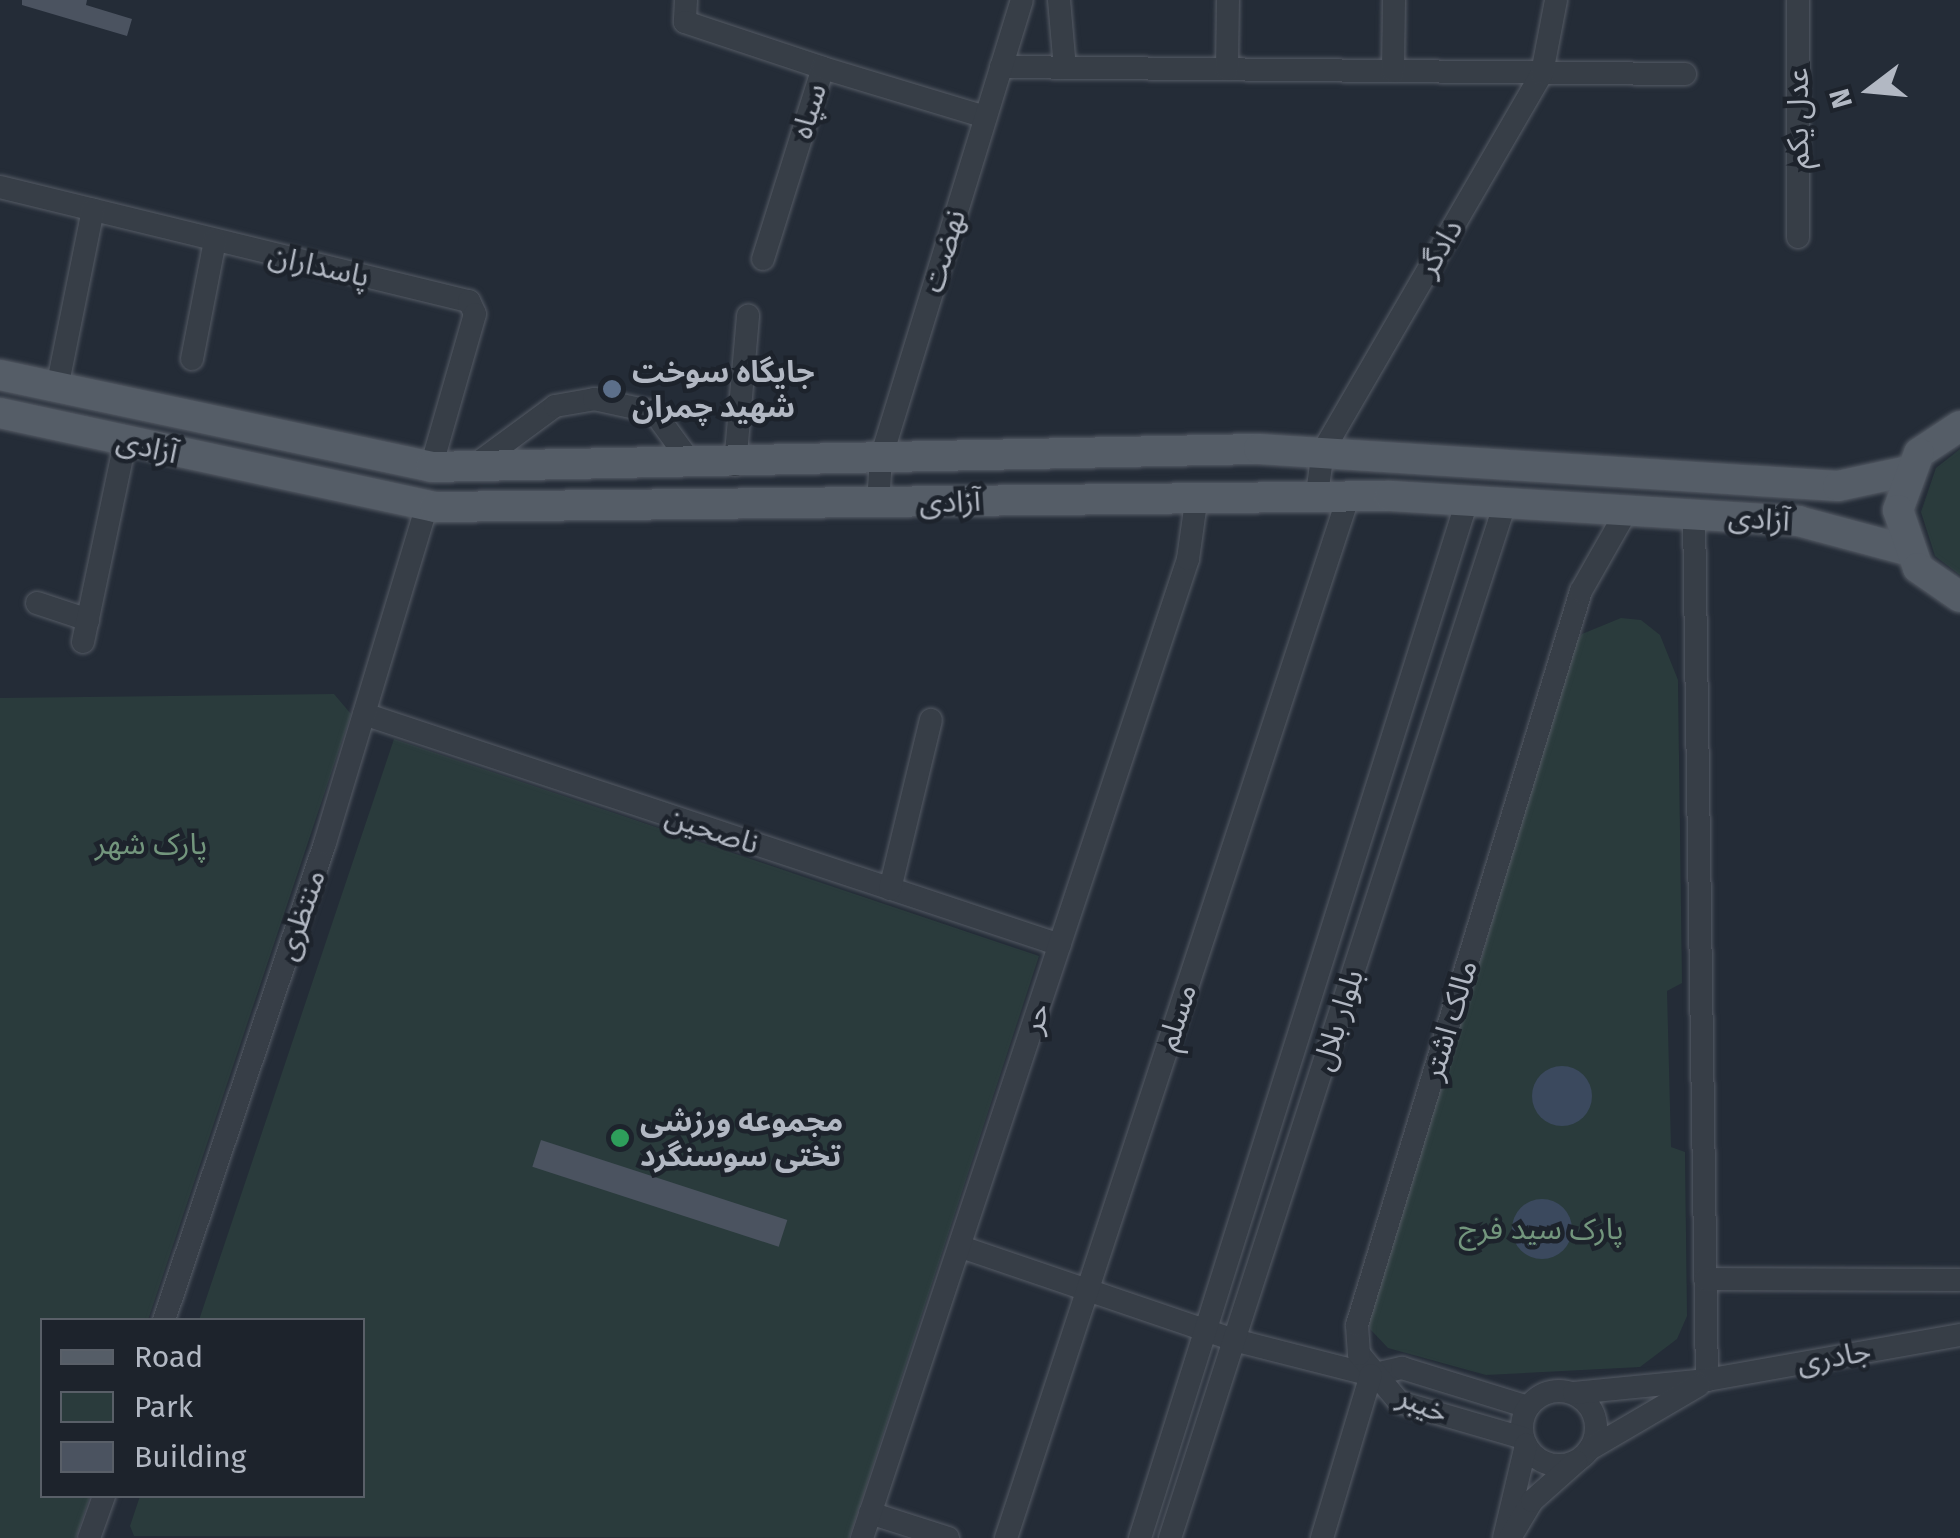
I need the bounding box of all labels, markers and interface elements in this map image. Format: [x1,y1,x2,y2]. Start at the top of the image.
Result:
north arrow [1820,40,1920,140]
street label: عدل یکم [1780,68,1816,168]
street label: سپاه [784,79,834,143]
text: N [1822,85,1859,112]
street label: نهضت [914,205,974,297]
street label: دادگر [1409,213,1471,283]
street label: پاسداران [265,237,373,295]
place label: جایگاه سوخت شهید چمران [632,354,815,424]
marker: جایگاه سوخت شهید چمران [601,378,623,400]
street label: آزادی [113,423,181,471]
street label: آزادی [919,483,981,521]
street label: آزادی [1727,499,1791,539]
street label: ناصحین [661,798,763,862]
park label: پارک شهر [95,826,207,862]
street label: منتظری [269,865,333,965]
street label: مالک اشتر [1415,956,1485,1084]
street label: بلوار بلال [1305,965,1371,1075]
street label: مسلم [1150,980,1204,1054]
street label: حر [1014,998,1058,1038]
place label: مجموعه ورزشی تختی سوسنگرد [640,1103,843,1174]
marker: مجموعه ورزشی تختی سوسنگرد [609,1127,631,1149]
park label: پارک سید فرج [1459,1211,1623,1247]
legend [40,1318,365,1498]
street label: جادری [1794,1333,1874,1381]
text: Road [134,1339,203,1375]
street label: خیبر [1392,1378,1454,1432]
text: Park [134,1389,193,1425]
text: Building [134,1439,246,1475]

